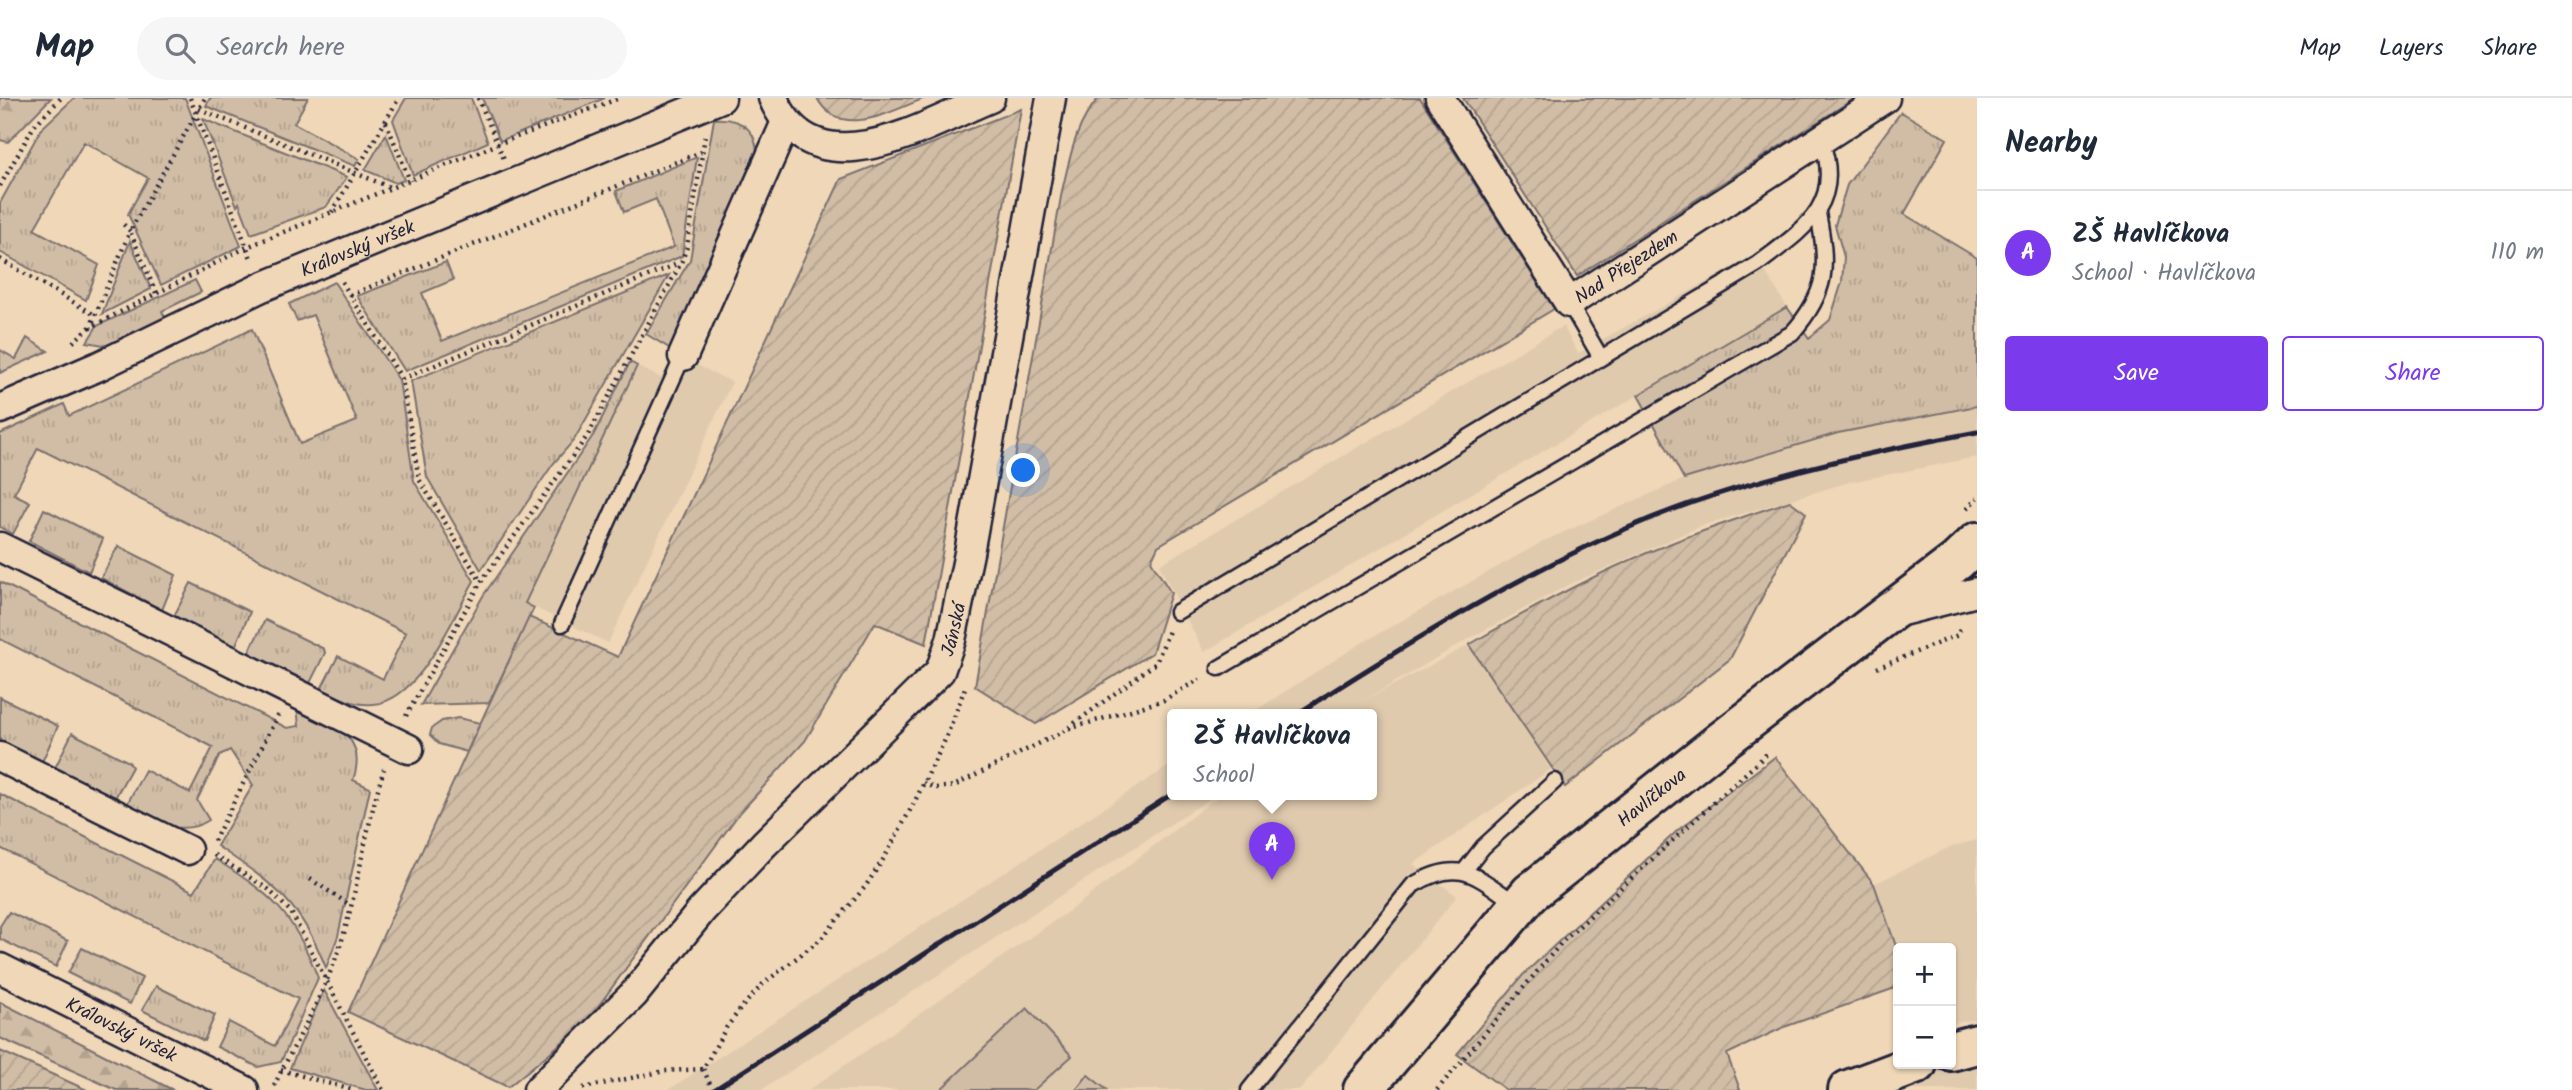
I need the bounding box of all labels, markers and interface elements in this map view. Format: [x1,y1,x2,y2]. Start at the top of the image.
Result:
search box [137,17,627,80]
text: Map [35,22,95,75]
text: Search here [217,27,345,69]
icon: search [161,29,199,67]
text: Map [2299,29,2341,68]
text: Layers [2379,29,2443,68]
text: Share [2481,29,2537,68]
text: Nearby [2005,120,2097,168]
street label: Královský vršek [296,213,420,287]
text: ZŠ Havlíčkova [2072,214,2229,256]
street label: Nad Přejezdem [1569,223,1685,313]
text: A [2021,235,2035,271]
text: 110 m [2491,235,2544,271]
text: School · Havlíčkova [2072,256,2256,292]
button: Save [2005,336,2268,411]
button: Share [2282,336,2544,411]
your location [1006,453,1040,487]
street label: Jánská [933,598,976,661]
popup [1167,709,1377,800]
text: ZŠ Havlíčkova [1193,716,1351,758]
text: School [1193,758,1255,794]
street label: Havlíčkova [1611,761,1694,836]
pin: A [1249,822,1295,880]
map controls [1893,943,1956,1069]
button: + [1893,943,1956,1006]
street label: Královský vršek [60,990,182,1071]
button: − [1893,1006,1956,1069]

